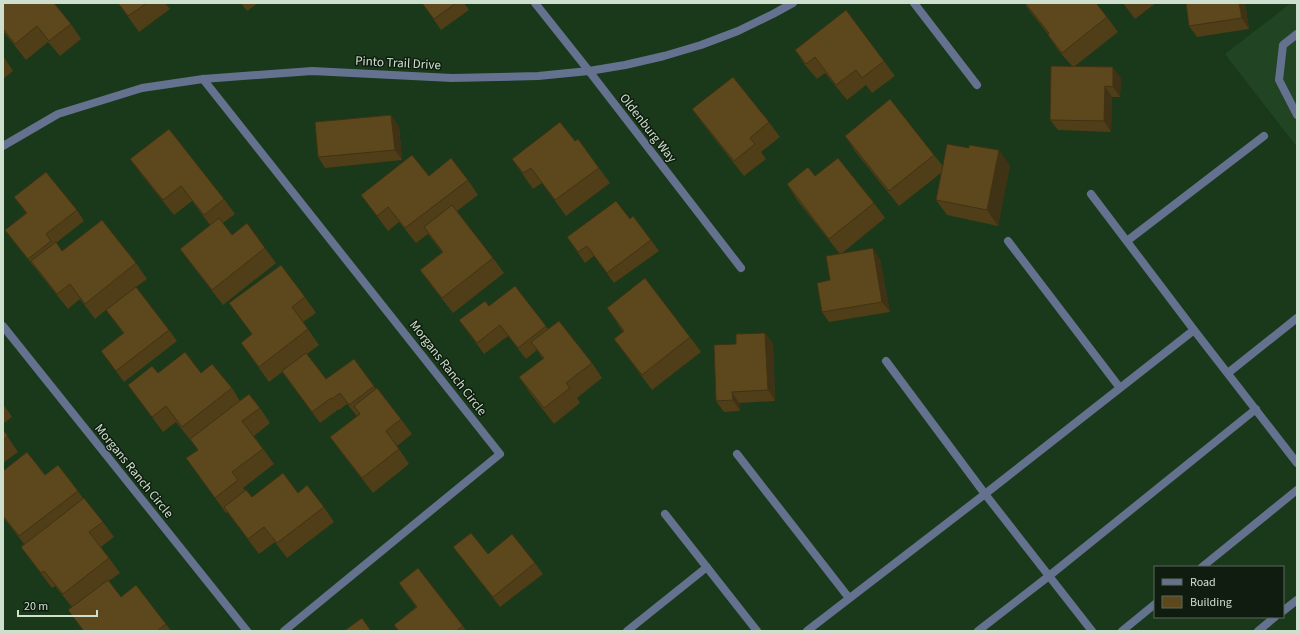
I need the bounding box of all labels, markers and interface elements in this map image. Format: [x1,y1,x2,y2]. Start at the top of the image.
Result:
street label: Pinto Trail Drive [355,52,441,74]
street label: Oldenburg Way [615,90,681,166]
street label: Morgans Ranch Circle [405,317,491,419]
street label: Morgans Ranch Circle [90,420,178,522]
legend [1154,566,1284,618]
text: Road [1190,574,1216,591]
scale bar [18,592,97,618]
text: Building [1190,594,1232,611]
text: 20 m [24,598,48,615]

